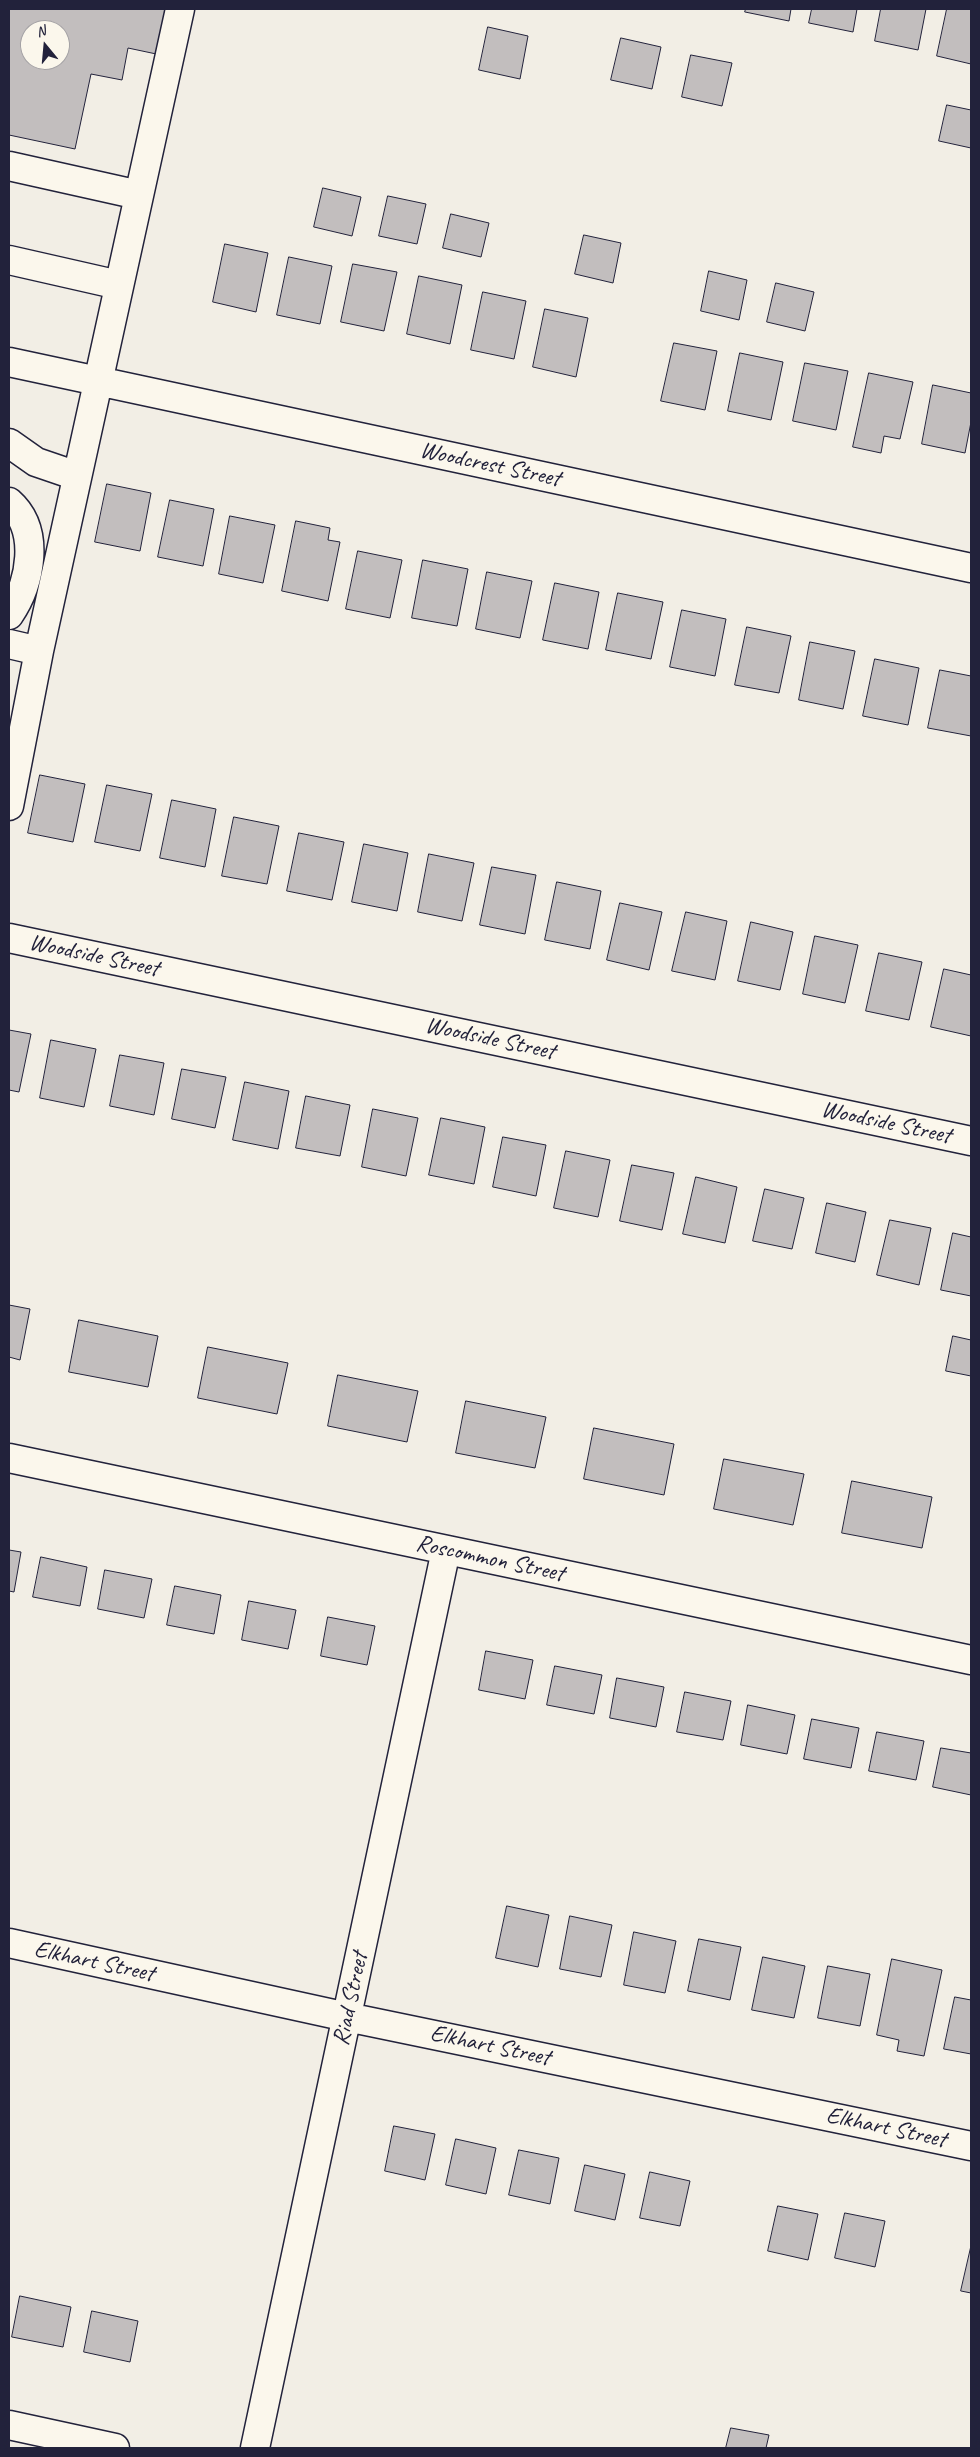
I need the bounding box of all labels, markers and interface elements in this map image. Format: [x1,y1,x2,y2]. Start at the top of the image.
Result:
north arrow [20,20,70,70]
text: N [34,22,47,41]
street label: Woodcrest Street [417,436,563,494]
street label: Woodside Street [27,928,161,984]
street label: Woodside Street [423,1011,557,1067]
street label: Woodside Street [819,1095,953,1151]
street label: Roscommon Street [413,1529,567,1589]
street label: Elkhart Street [32,1935,156,1989]
street label: Riad Street [327,1950,375,2048]
street label: Elkhart Street [428,2019,552,2073]
street label: Elkhart Street [824,2101,948,2155]

